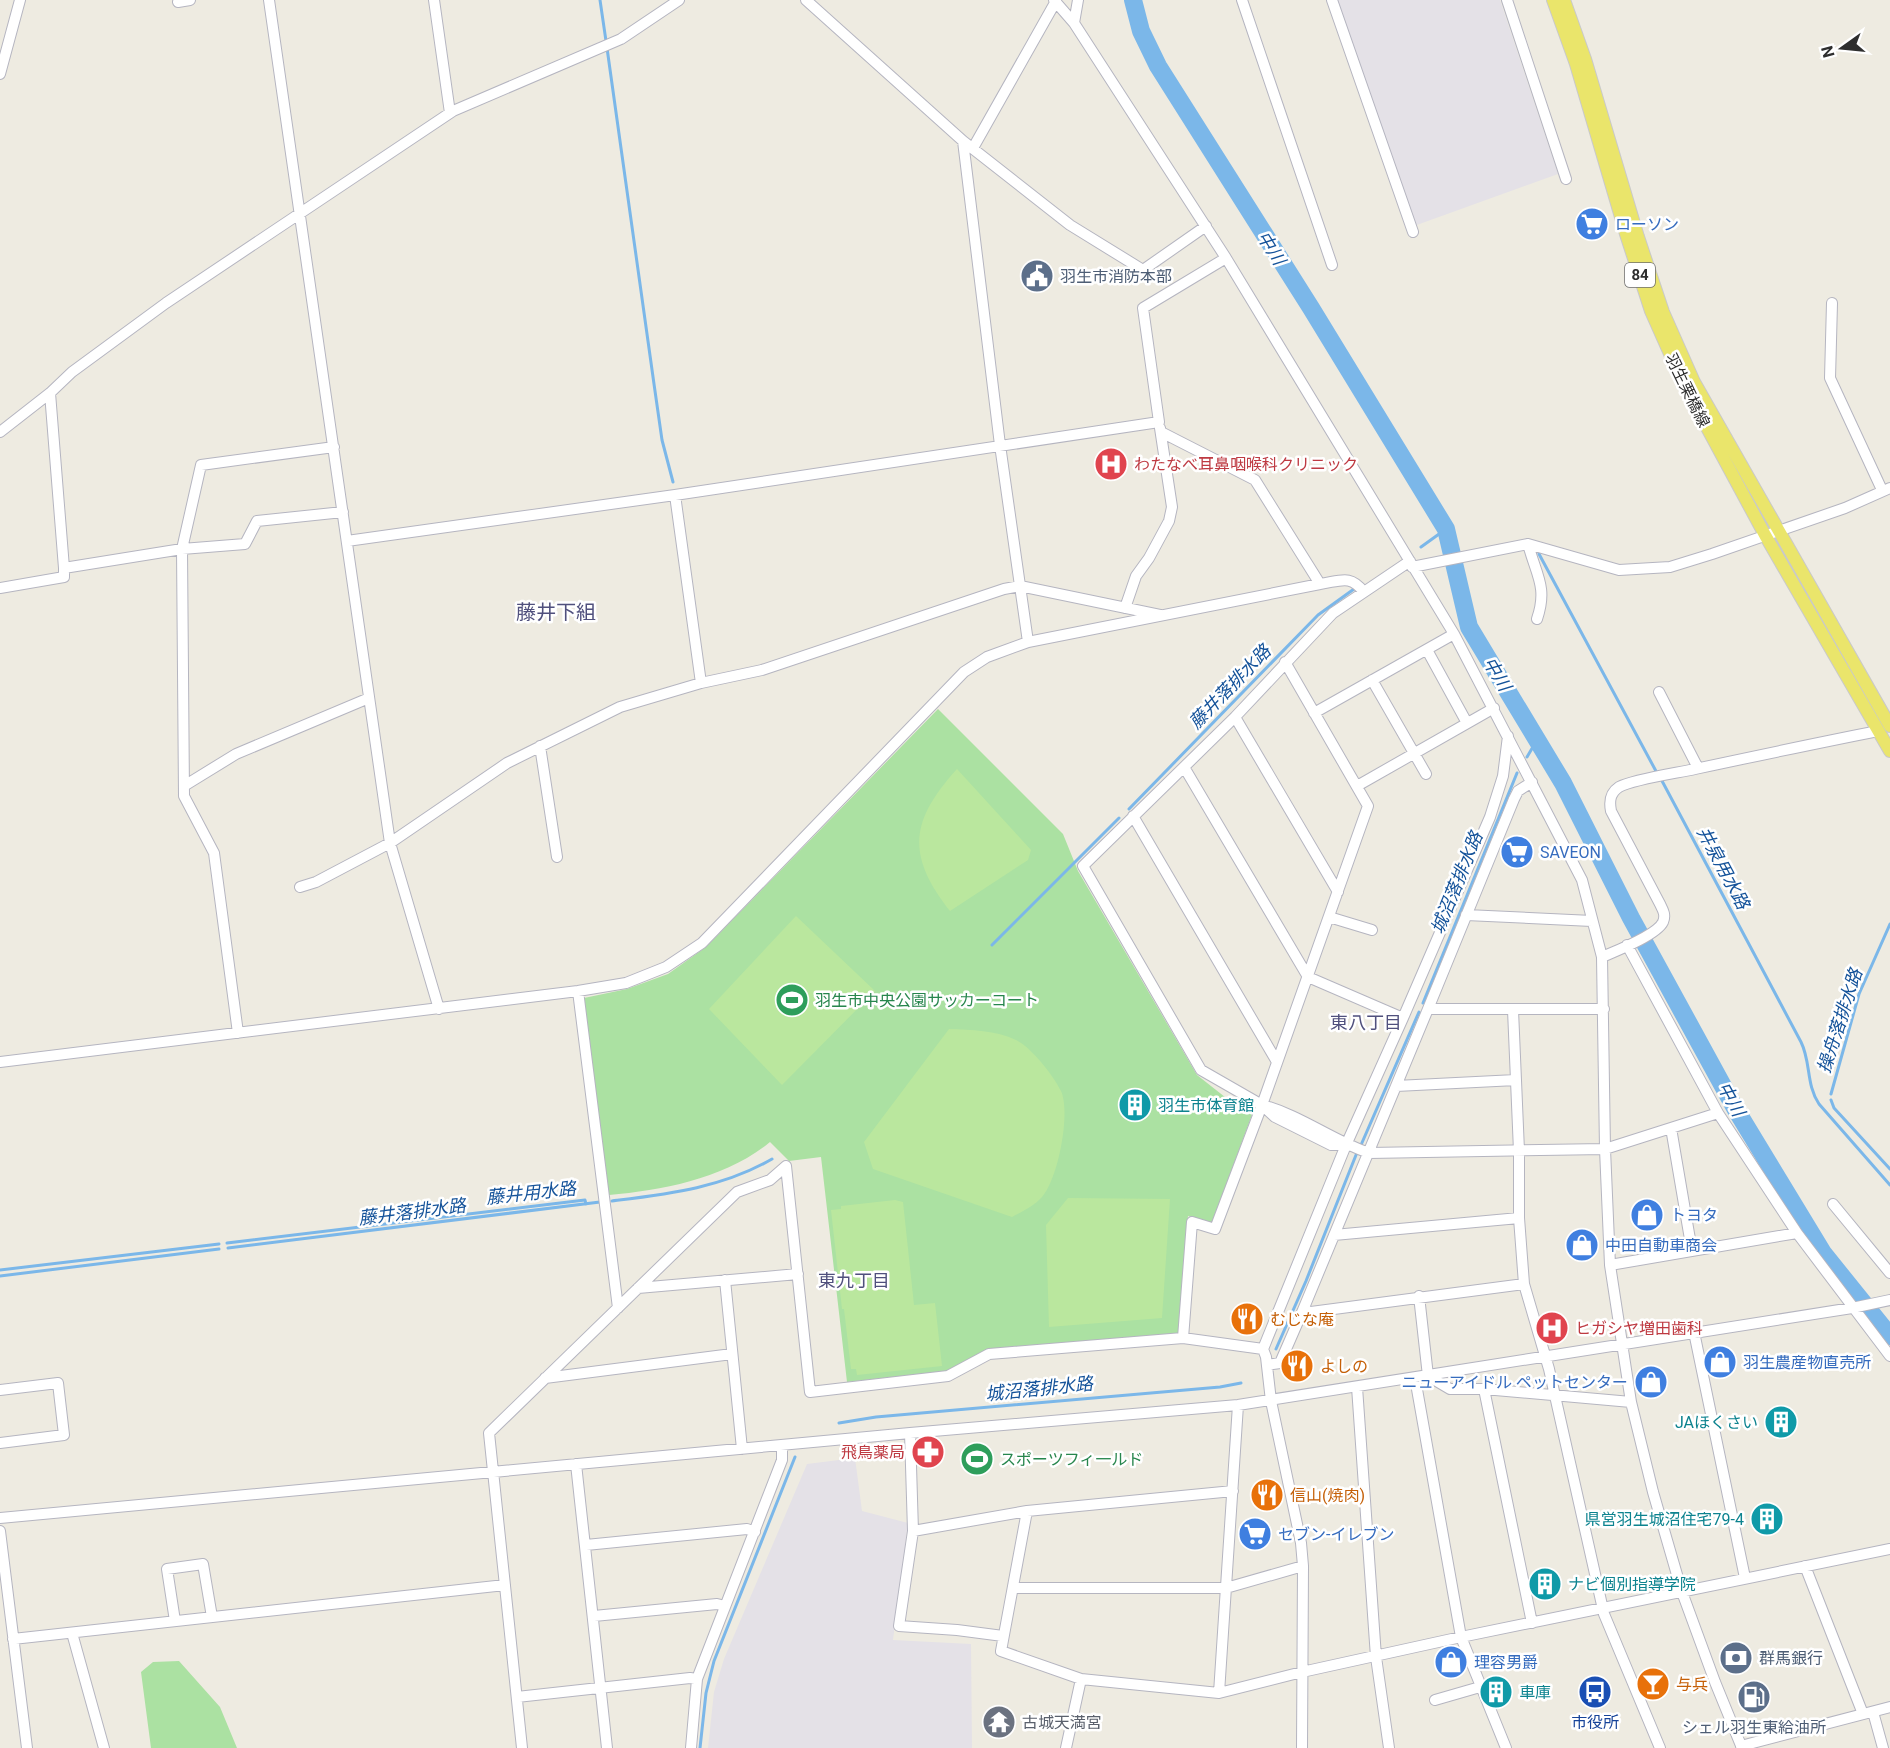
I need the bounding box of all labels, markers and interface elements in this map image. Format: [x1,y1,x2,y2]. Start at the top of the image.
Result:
north arrow [1812,18,1872,78]
text: N [1817,44,1839,60]
supermarket icon: ローソン [1574,206,1610,242]
place label: ローソン [1615,215,1679,234]
water label: 中川 [1253,227,1291,270]
public building icon: 羽生市消防本部 [1019,258,1055,294]
road number: 84 [1625,263,1655,287]
place label: 羽生市消防本部 [1060,267,1172,286]
street label: 羽生栗橋線 [1661,350,1714,430]
hospital icon: わたなべ耳鼻咽喉科クリニック [1093,446,1129,482]
place label: わたなべ耳鼻咽喉科クリニック [1134,455,1358,474]
district label: 藤井下組 [516,600,596,624]
water label: 藤井落排水路 [1185,639,1276,733]
water label: 中川 [1479,653,1517,696]
water label: 井泉用水路 [1693,823,1755,914]
water label: 城沼落排水路 [1427,827,1487,937]
supermarket icon: SAVEON [1499,834,1535,870]
place label: SAVEON [1540,843,1601,862]
water label: 操舟落排水路 [1813,964,1867,1075]
sports icon: 羽生市中央公園サッカーコート [774,982,810,1018]
place label: 羽生市中央公園サッカーコート [815,991,1039,1010]
district label: 東八丁目 [1330,1012,1402,1033]
water label: 中川 [1714,1078,1750,1121]
building icon: 羽生市体育館 [1117,1087,1153,1123]
place label: 羽生市体育館 [1158,1096,1254,1115]
water label: 藤井用水路 [485,1177,579,1208]
water label: 藤井落排水路 [357,1194,469,1229]
shop icon: トヨタ [1629,1197,1665,1233]
place label: トヨタ [1670,1206,1718,1225]
shop icon: 中田自動車商会 [1564,1227,1600,1263]
place label: 中田自動車商会 [1605,1236,1717,1255]
district label: 東九丁目 [818,1270,890,1291]
restaurant icon: むじな庵 [1229,1301,1265,1337]
place label: むじな庵 [1270,1310,1334,1329]
hospital icon: ヒガシヤ増田歯科 [1534,1310,1570,1346]
place label: ヒガシヤ増田歯科 [1575,1319,1703,1338]
shop icon: 羽生農産物直売所 [1702,1344,1738,1380]
restaurant icon: よしの [1279,1348,1315,1384]
place label: 羽生農産物直売所 [1743,1353,1871,1372]
place label: よしの [1320,1357,1368,1376]
shop icon: ニューアイドル ペットセンター [1633,1364,1669,1400]
water label: 城沼落排水路 [984,1372,1096,1405]
place label: ニューアイドル ペットセンター [1401,1373,1628,1392]
building icon: JAほくさい [1763,1404,1799,1440]
place label: JAほくさい [1675,1413,1758,1432]
pharmacy icon: 飛鳥薬局 [910,1434,946,1470]
sports icon: スポーツフィ一ルド [959,1441,995,1477]
place label: 飛鳥薬局 [841,1443,905,1462]
place label: スポーツフィ一ルド [1000,1450,1143,1469]
restaurant icon: 信山(焼肉) [1249,1477,1285,1513]
place label: 信山(焼肉) [1290,1486,1365,1505]
building icon: 県営羽生城沼住宅79-4 [1749,1501,1785,1537]
place label: 県営羽生城沼住宅79-4 [1585,1510,1744,1529]
supermarket icon: セブン-イレブン [1237,1516,1273,1552]
place label: セブン-イレブン [1278,1525,1394,1544]
building icon: ナビ個別指導学院 [1527,1566,1563,1602]
place label: ナビ個別指導学院 [1568,1575,1696,1594]
bank icon: 群馬銀行 [1718,1640,1754,1676]
shop icon: 理容男爵 [1433,1644,1469,1680]
place label: 群馬銀行 [1759,1649,1823,1668]
place label: 理容男爵 [1474,1653,1538,1672]
bar icon: 与兵 [1635,1666,1671,1702]
building icon: 車庫 [1478,1674,1514,1710]
bus stop icon: 市役所 [1577,1674,1613,1710]
place label: 与兵 [1676,1675,1708,1694]
fuel station icon: シェル羽生東給油所 [1736,1679,1772,1715]
place label: 車庫 [1519,1683,1551,1702]
temple icon: 古城天満宮 [981,1704,1017,1740]
place label: 古城天満宮 [1022,1713,1102,1732]
place label: 市役所 [1571,1713,1619,1732]
place label: シェル羽生東給油所 [1682,1718,1826,1737]

